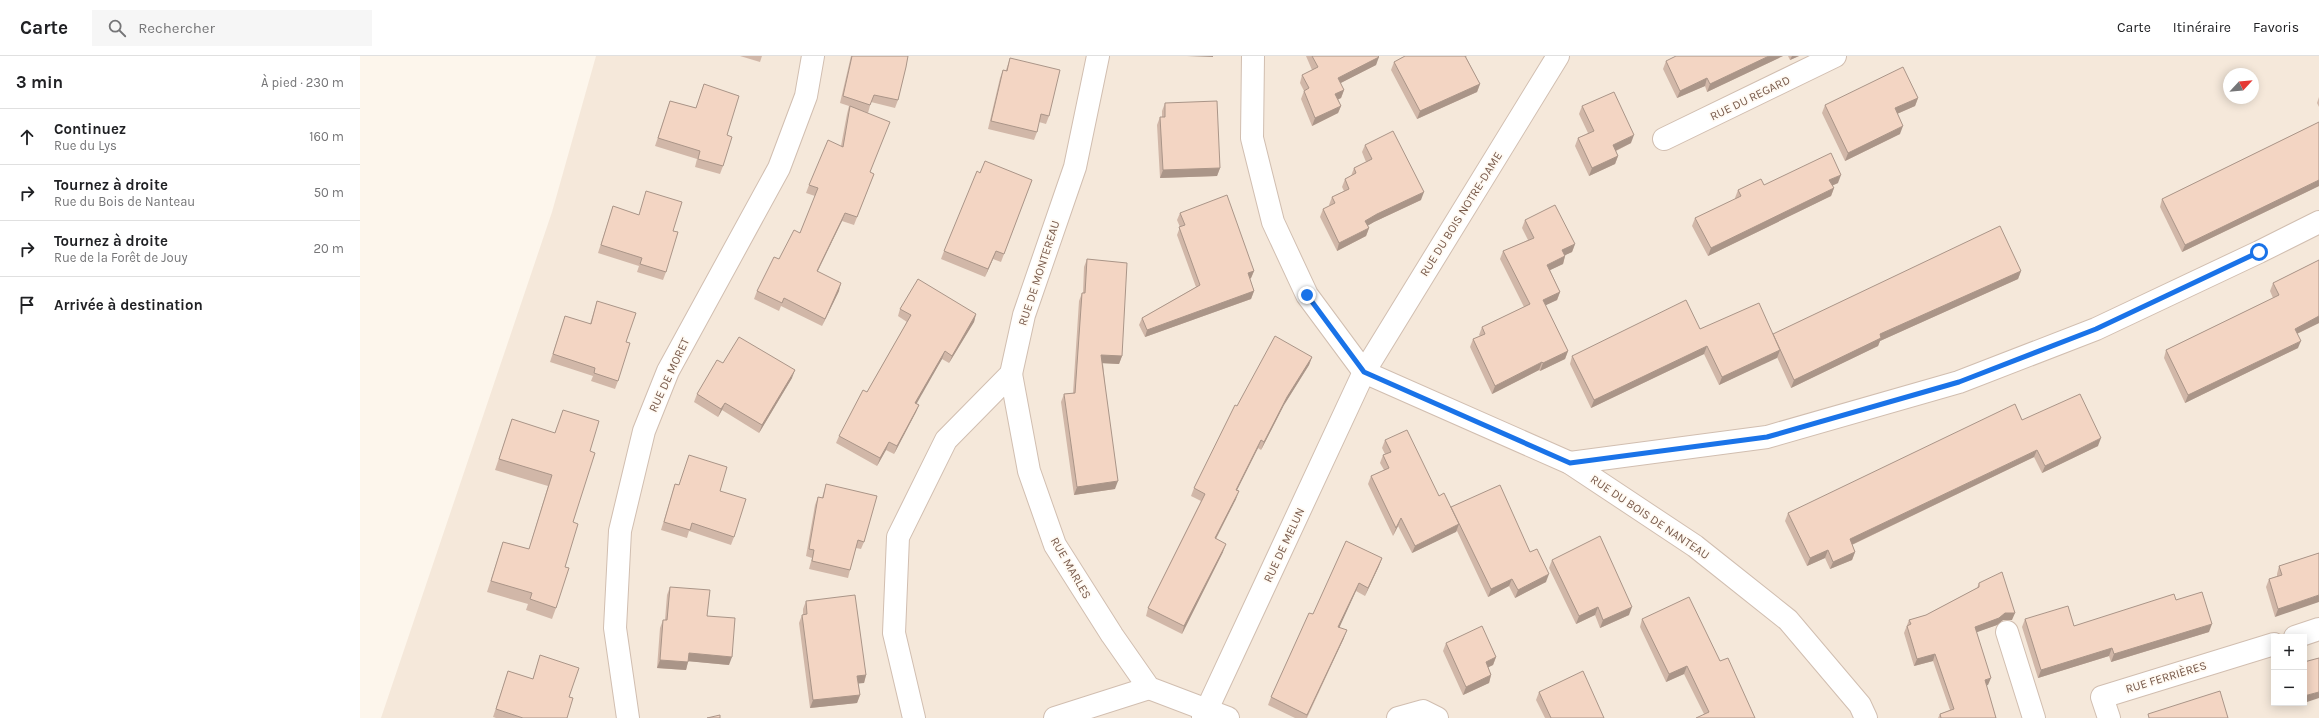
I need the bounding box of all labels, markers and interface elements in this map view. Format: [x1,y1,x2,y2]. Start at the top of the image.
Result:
search box [92,10,372,46]
text: Carte [20,17,68,39]
icon: search [106,17,128,39]
text: Rechercher [138,19,215,37]
text: Carte [2117,19,2151,36]
text: Itinéraire [2173,19,2231,36]
text: Favoris [2253,19,2299,36]
north arrow [2223,68,2259,104]
text: 3 min [16,72,63,92]
street label: RUE DU REGARD [1708,73,1792,123]
text: À pied · 230 m [261,75,344,90]
text: Continuez [54,120,126,138]
icon: ahead [16,126,38,148]
text: 160 m [309,129,344,144]
text: Rue du Lys [54,138,117,153]
street label: RUE DU BOIS NOTRE-DAME [1417,149,1505,279]
text: Tournez à droite [54,176,168,194]
icon: right [16,182,38,204]
text: 50 m [314,185,344,200]
text: Rue du Bois de Nanteau [54,194,195,209]
street label: RUE DE MONTEREAU [1015,219,1063,327]
text: Tournez à droite [54,232,168,250]
icon: right [16,238,38,260]
text: 20 m [314,241,344,256]
route start [2250,243,2268,261]
text: Rue de la Forêt de Jouy [54,250,188,265]
route end [1298,286,1316,304]
icon: arrive [16,294,38,316]
text: Arrivée à destination [54,296,203,314]
street label: RUE DE MORET [646,336,692,414]
street label: RUE DU BOIS DE NANTEAU [1588,472,1712,562]
street label: RUE DE MELUN [1261,505,1307,585]
street label: RUE MARLES [1048,535,1094,601]
map controls [2271,634,2307,706]
button: + [2271,634,2307,670]
street label: RUE FERRIÈRES [2124,657,2208,696]
button: − [2271,670,2307,706]

